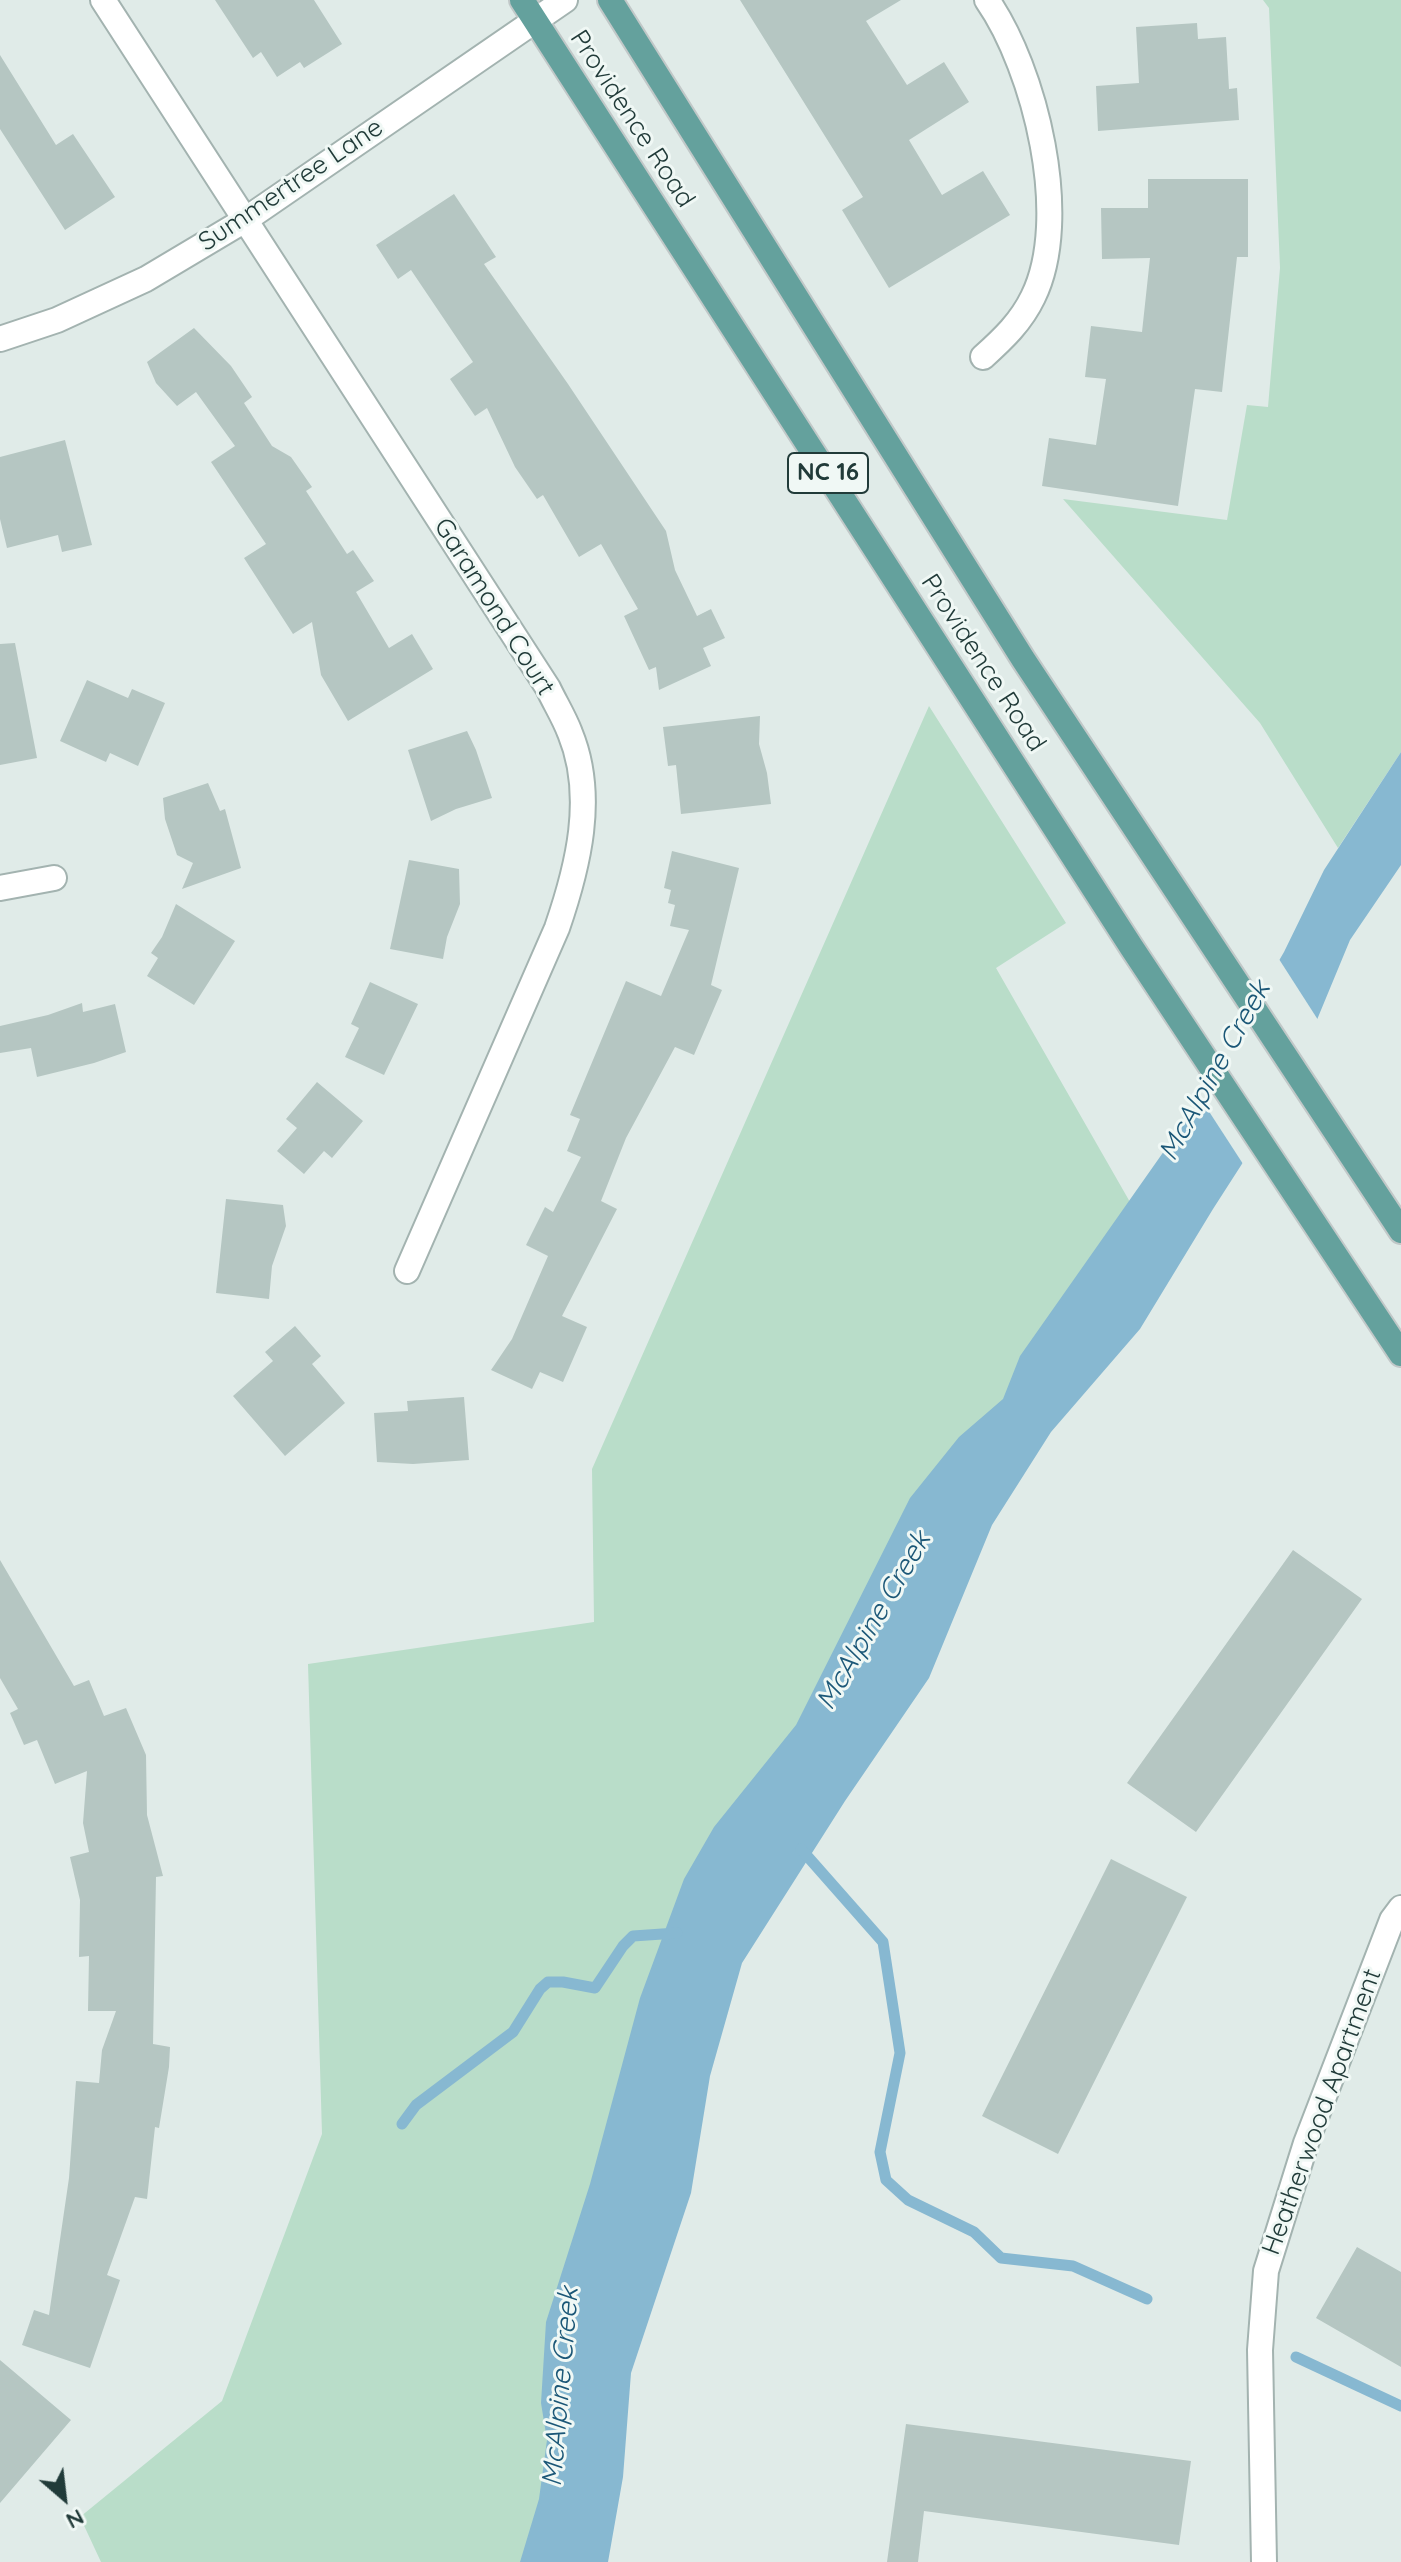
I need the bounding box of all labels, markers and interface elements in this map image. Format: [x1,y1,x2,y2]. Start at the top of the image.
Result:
street label: Providence Road [563,25,701,213]
street label: Summertree Lane [193,112,389,258]
road number: NC 16 [788,453,868,493]
street label: Garamond Court [427,513,561,701]
street label: Providence Road [914,569,1052,757]
water label: McAlpine Creek [1152,975,1278,1167]
water label: McAlpine Creek [809,1526,939,1716]
street label: Heatherwood Apartment [1256,1965,1388,2259]
water label: McAlpine Creek [536,2286,586,2488]
north arrow [24,2458,104,2538]
text: N [62,2503,89,2535]

